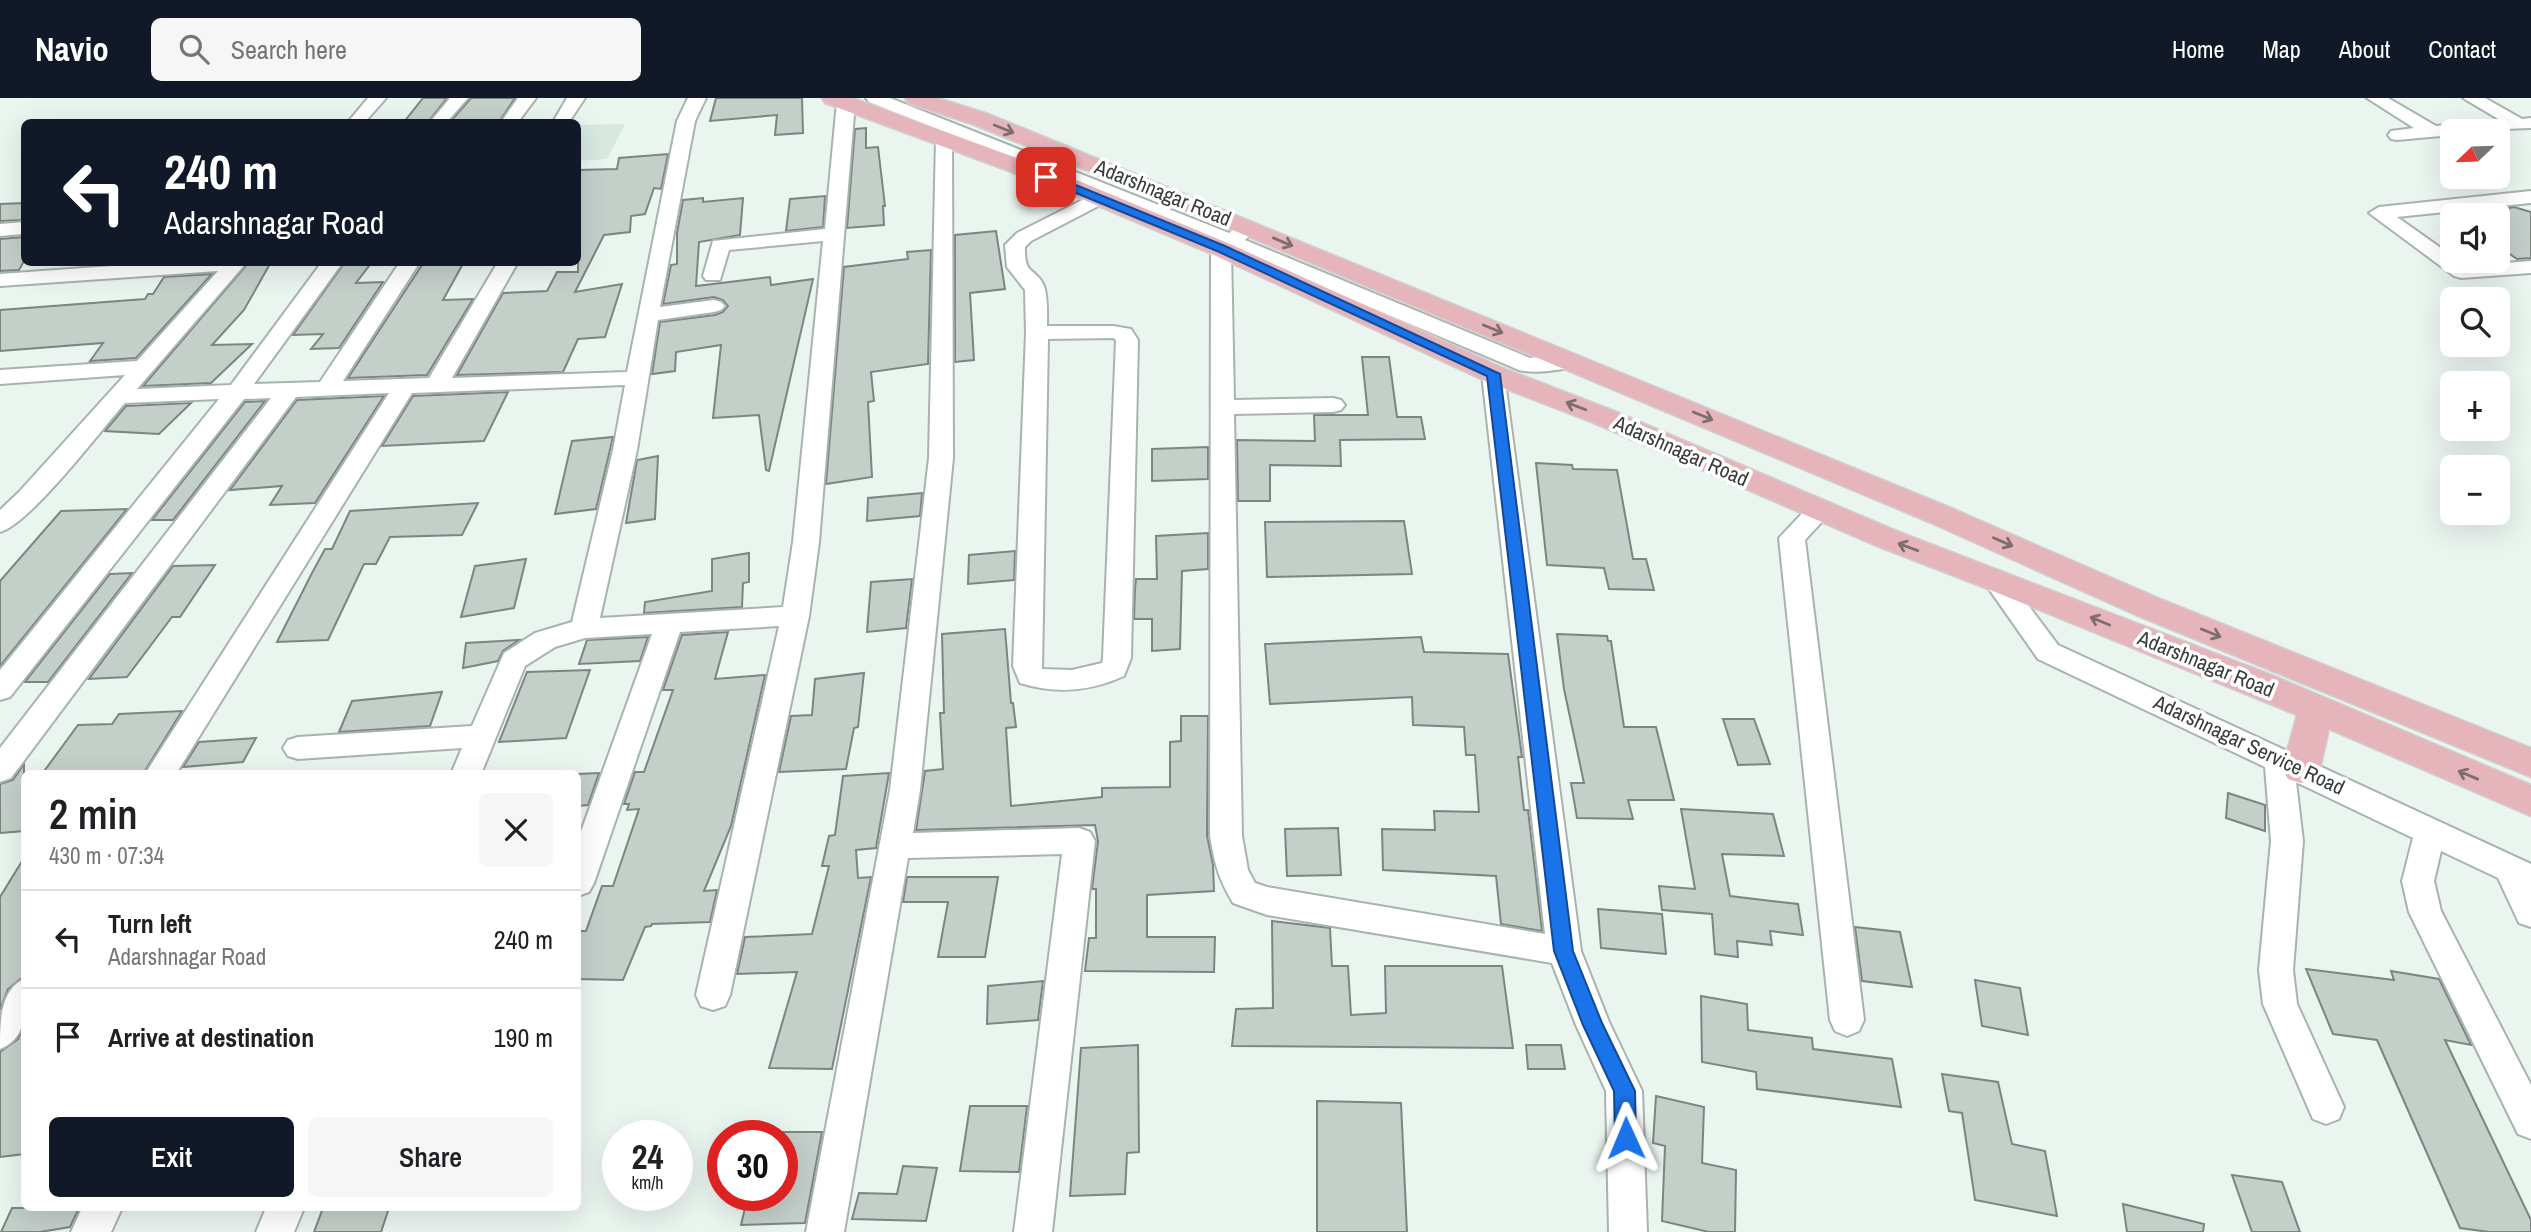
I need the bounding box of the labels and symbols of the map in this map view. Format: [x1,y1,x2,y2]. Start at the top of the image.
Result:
north arrow [2440,119,2510,189]
one-way arrow [992,123,1014,136]
pin [1016,147,1076,207]
street label: Adarshnagar Road [1090,152,1236,233]
one-way arrow [1271,237,1293,250]
one-way arrow [1481,324,1503,337]
one-way arrow [1566,399,1588,412]
street label: Adarshnagar Road [1608,407,1753,493]
one-way arrow [1692,411,1713,424]
one-way arrow [1992,536,2013,549]
one-way arrow [1897,540,1919,552]
one-way arrow [2090,613,2111,626]
street label: Adarshnagar Road [2133,623,2279,704]
one-way arrow [2200,627,2222,640]
street label: Adarshnagar Service Road [2148,687,2349,802]
one-way arrow [2458,767,2479,780]
position arrow [1589,1101,1663,1175]
speed limit sign: 30 [707,1120,798,1211]

